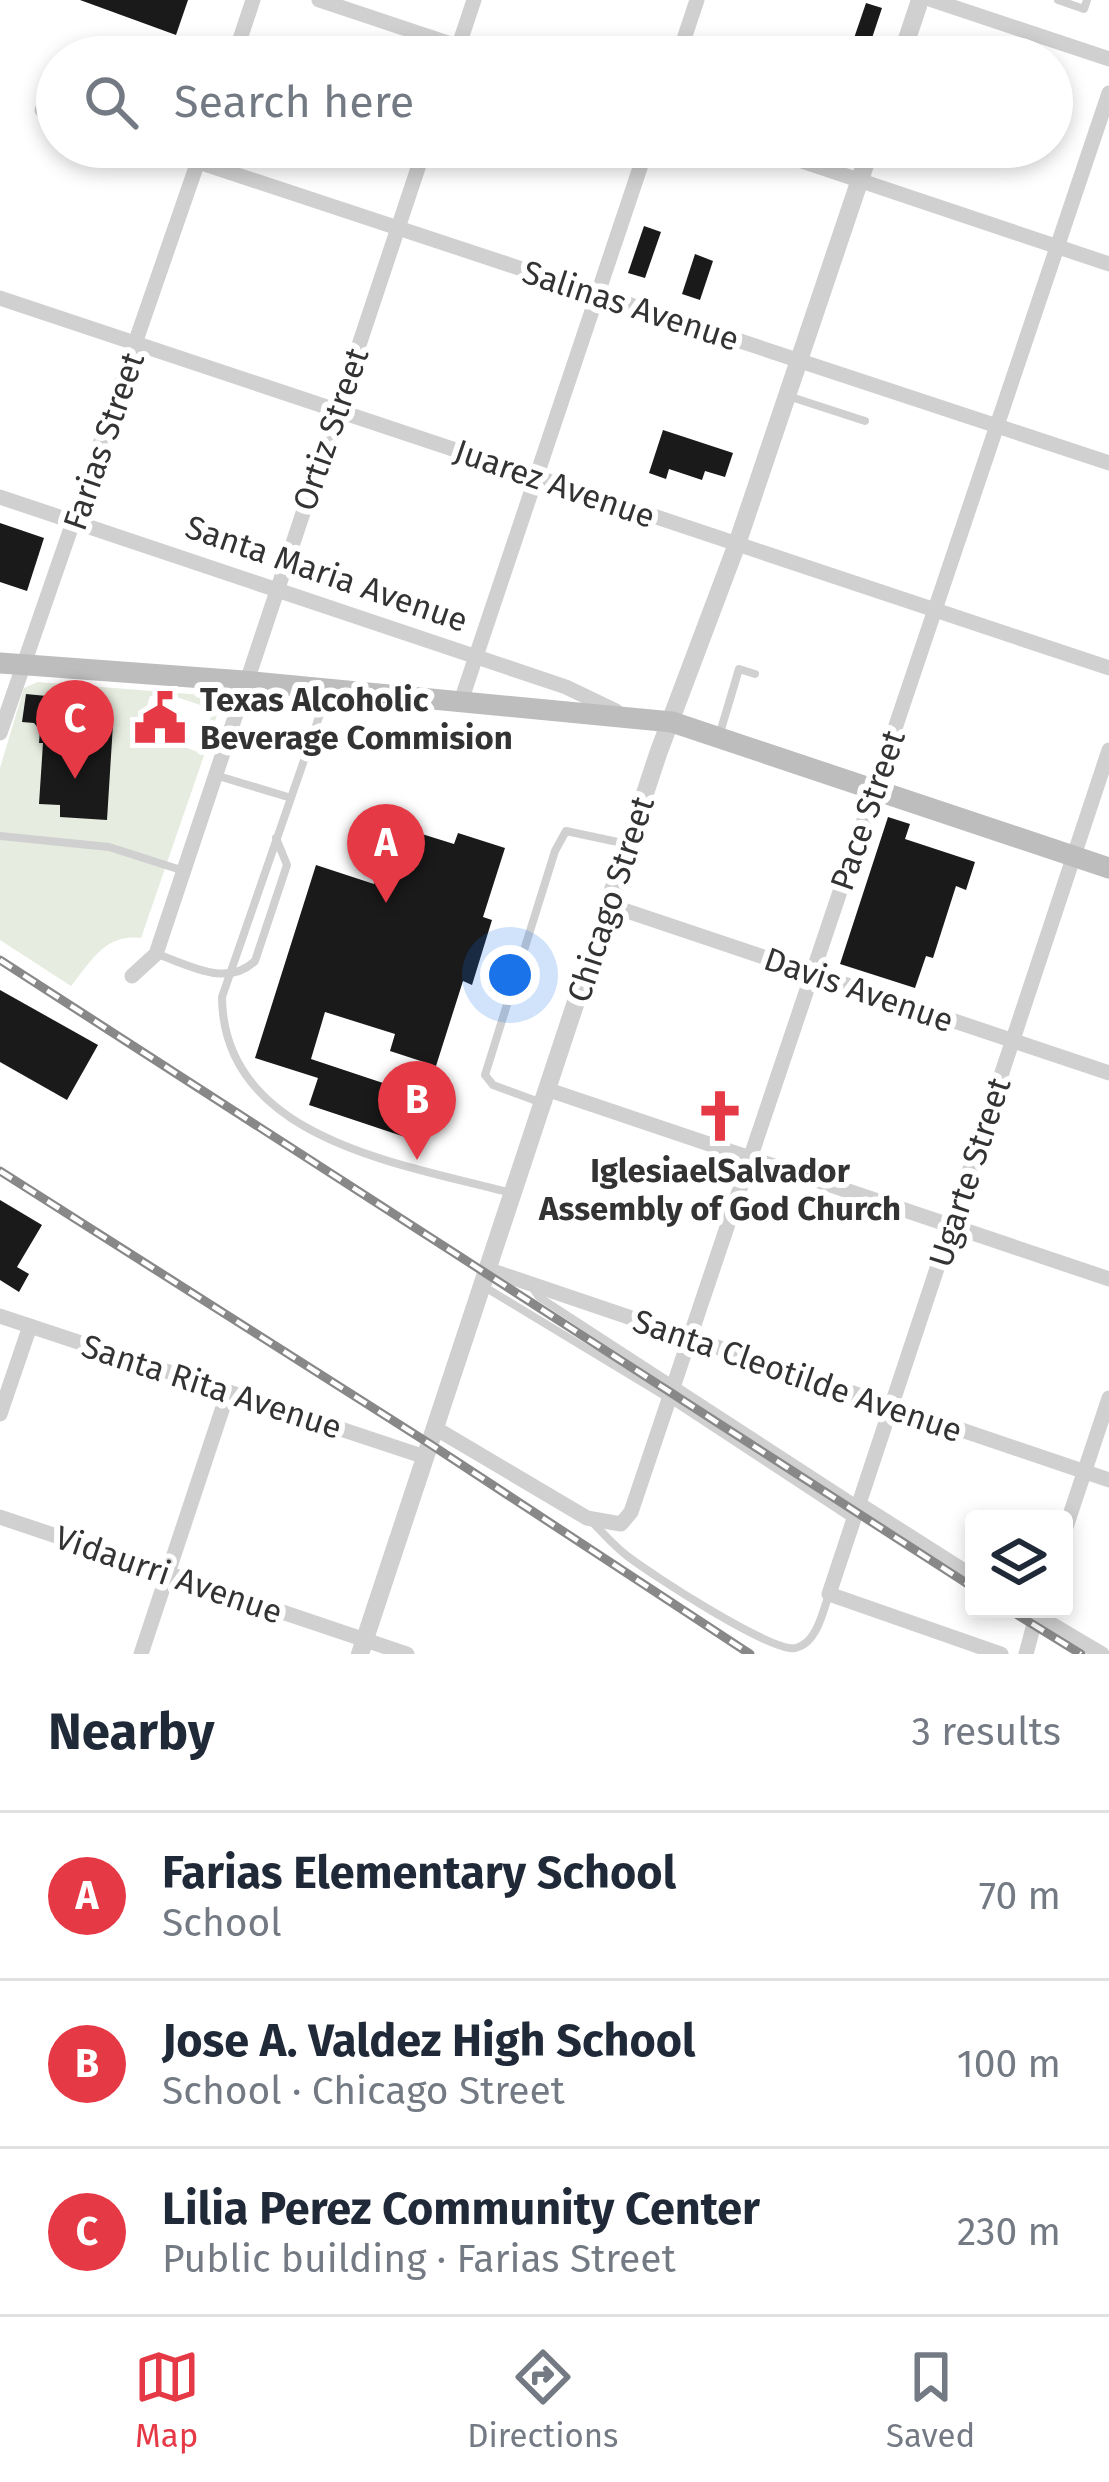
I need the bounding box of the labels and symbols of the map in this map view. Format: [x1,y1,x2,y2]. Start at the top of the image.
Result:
street label: Salinas Avenue [517,252,744,360]
street label: Ortiz Street [284,343,377,516]
street label: Farias Street [55,347,153,536]
street label: Juarez Avenue [449,431,660,537]
street label: Santa Maria Avenue [180,507,473,641]
pin: C [36,680,114,779]
place label: Texas Alcoholic Beverage Commision [200,680,513,758]
public building icon: Texas Alcoholic Beverage Commision [131,689,189,747]
street label: Pace Street [822,725,914,896]
street label: Chicago Street [559,791,663,1007]
pin: A [347,804,425,903]
street label: Davis Avenue [759,939,959,1041]
your location [480,945,540,1005]
pin: B [378,1061,456,1160]
street label: Ugarte Street [921,1072,1019,1272]
church icon: IglesiaelSalvador Assembly of God Church [691,1087,749,1145]
place label: IglesiaelSalvador Assembly of God Church [538,1151,901,1229]
street label: Santa Cleotilde Avenue [628,1301,967,1451]
street label: Santa Rita Avenue [77,1326,347,1448]
street label: Vidaurri Avenue [50,1517,288,1633]

